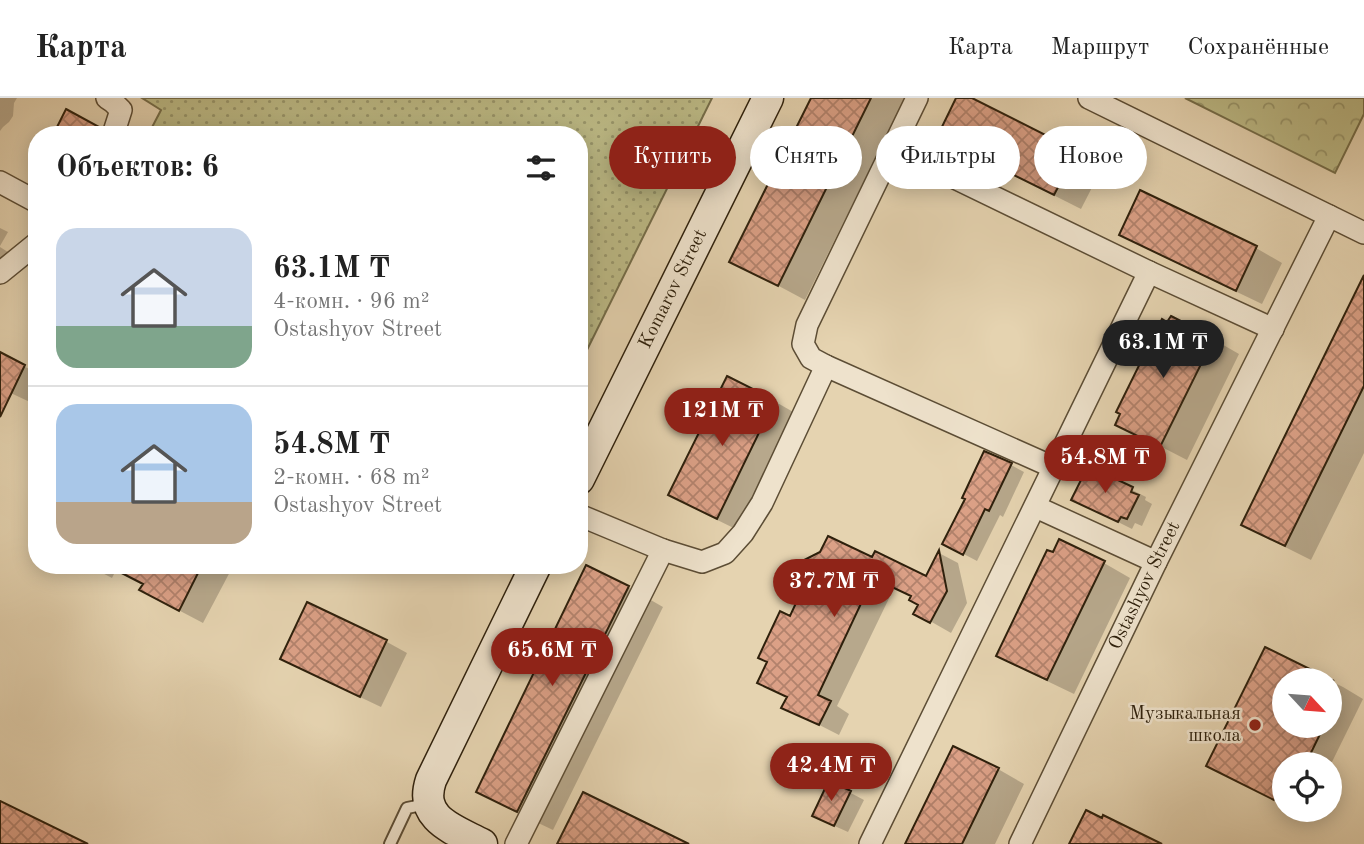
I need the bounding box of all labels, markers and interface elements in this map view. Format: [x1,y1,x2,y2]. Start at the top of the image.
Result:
text: Карта [35,32,127,65]
text: Карта [948,36,1013,60]
text: Маршрут [1051,36,1149,60]
text: Сохранённые [1187,36,1329,60]
chip: Купить [609,126,736,189]
chip: Снять [750,126,862,189]
chip: Фильтры [876,126,1020,189]
chip: Новое [1034,126,1147,189]
icon: filters [522,149,560,187]
text: Объектов: 6 [56,153,219,183]
street label: Komarov Street [636,226,711,352]
text: 63.1M ₸ [273,254,390,284]
icon: home [112,256,196,340]
text: 4-комн. · 96 m² [273,290,430,313]
text: Ostashyov Street [273,318,442,341]
pin: 63.1M ₸ [1098,320,1228,380]
text: 63.1M ₸ [1118,331,1208,354]
pin: 121M ₸ [665,388,779,448]
text: 121M ₸ [680,399,764,422]
text: 54.8M ₸ [273,430,390,460]
icon: home [112,432,196,516]
pin: 54.8M ₸ [1040,436,1170,495]
text: 54.8M ₸ [1060,446,1150,469]
text: 2-комн. · 68 m² [273,466,430,489]
text: Ostashyov Street [273,494,442,517]
street label: Ostashyov Street [1106,519,1184,653]
pin: 37.7M ₸ [769,560,899,619]
text: 37.7M ₸ [789,570,879,593]
pin: 65.6M ₸ [487,628,617,688]
text: 65.6M ₸ [507,639,597,662]
north arrow [1272,668,1342,738]
map controls [1272,668,1342,822]
place label: Музыкальная школа [1129,705,1242,746]
marker: Музыкальная школа [1247,717,1263,733]
pin: 42.4M ₸ [766,744,896,803]
button: locate [1272,752,1342,822]
text: 42.4M ₸ [786,754,876,777]

